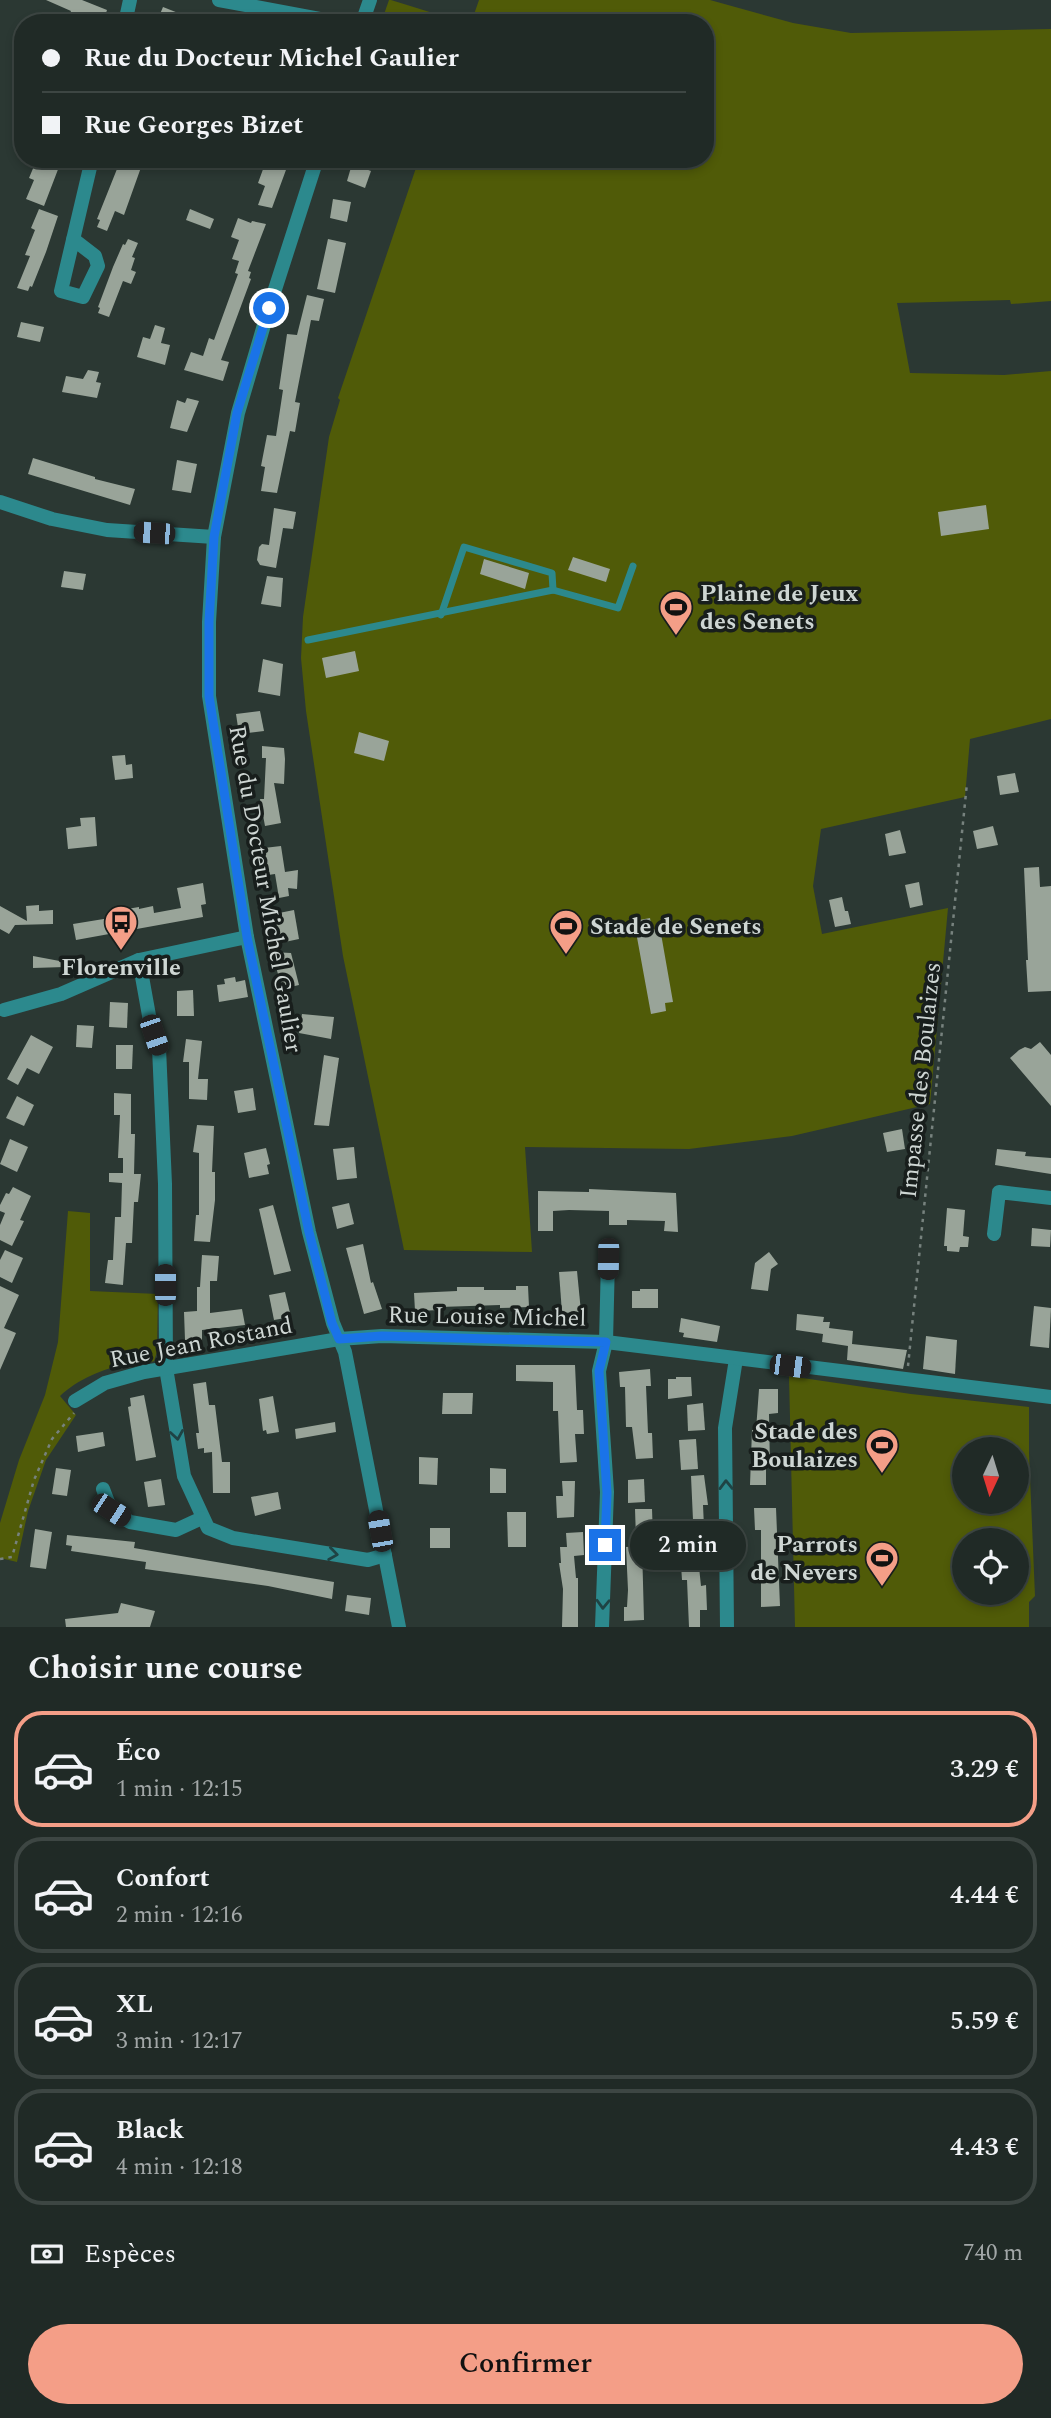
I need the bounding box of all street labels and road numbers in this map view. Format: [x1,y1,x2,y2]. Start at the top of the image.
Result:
street label: Rue du Docteur Michel Gaulier [218,723,312,1056]
street label: Impasse des Boulaizes [891,960,951,1200]
street label: Rue Louise Michel [387,1297,587,1337]
street label: Rue Jean Rostand [107,1308,296,1378]

